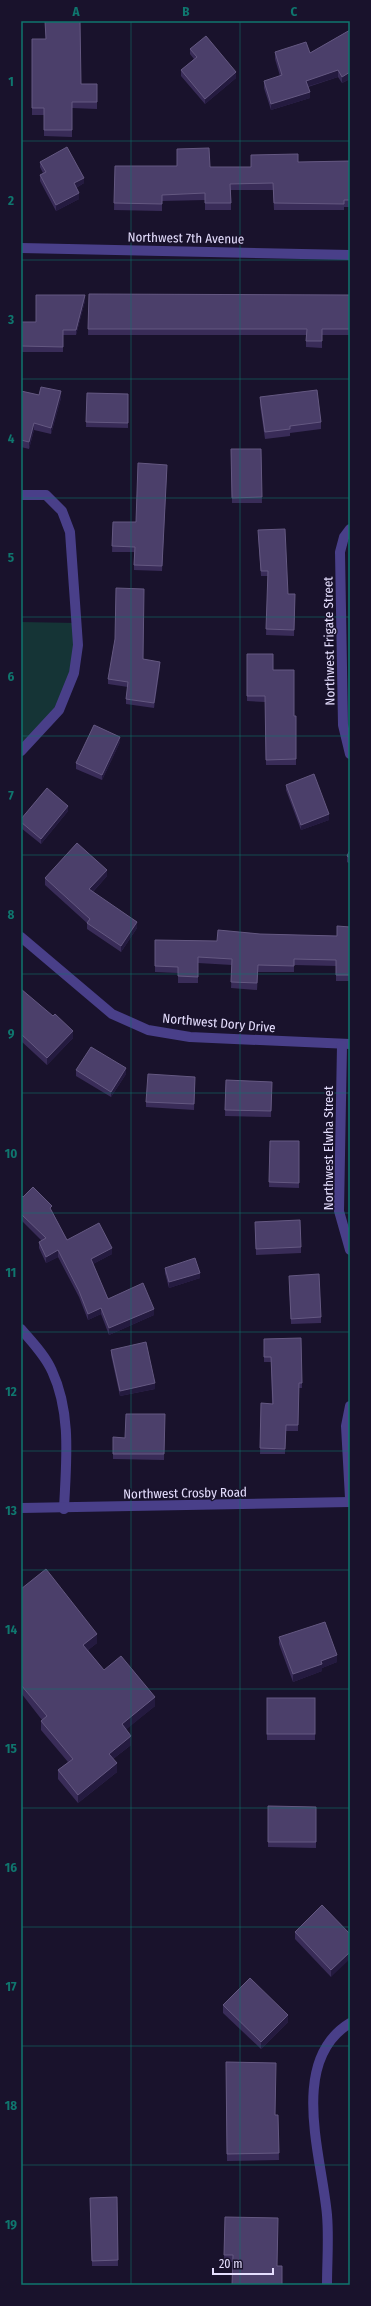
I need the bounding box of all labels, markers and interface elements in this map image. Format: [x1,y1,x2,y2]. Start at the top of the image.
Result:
text: A [71,4,80,19]
text: B [182,4,190,19]
text: C [291,4,298,19]
text: 1 [8,74,14,89]
text: 2 [7,193,14,208]
street label: Northwest 7th Avenue [128,229,244,247]
text: 3 [7,312,14,327]
text: 4 [8,431,15,446]
text: 5 [8,550,14,565]
street label: Northwest Frigate Street [320,576,338,706]
text: 6 [8,669,15,684]
text: 7 [8,788,14,803]
text: 8 [8,907,15,922]
street label: Northwest Dory Drive [162,1011,276,1035]
text: 9 [8,1026,15,1041]
street label: Northwest Elwha Street [321,1085,336,1210]
text: 10 [5,1146,17,1161]
text: 11 [6,1265,16,1280]
text: 12 [5,1384,17,1399]
street label: Northwest Crosby Road [123,1484,247,1502]
text: 13 [5,1503,17,1518]
text: 14 [5,1622,17,1637]
text: 15 [5,1741,17,1756]
text: 16 [5,1860,17,1875]
text: 17 [5,1979,17,1994]
text: 18 [5,2098,17,2113]
text: 19 [5,2217,17,2232]
scale bar [213,2250,273,2276]
text: 20 m [219,2257,243,2271]

